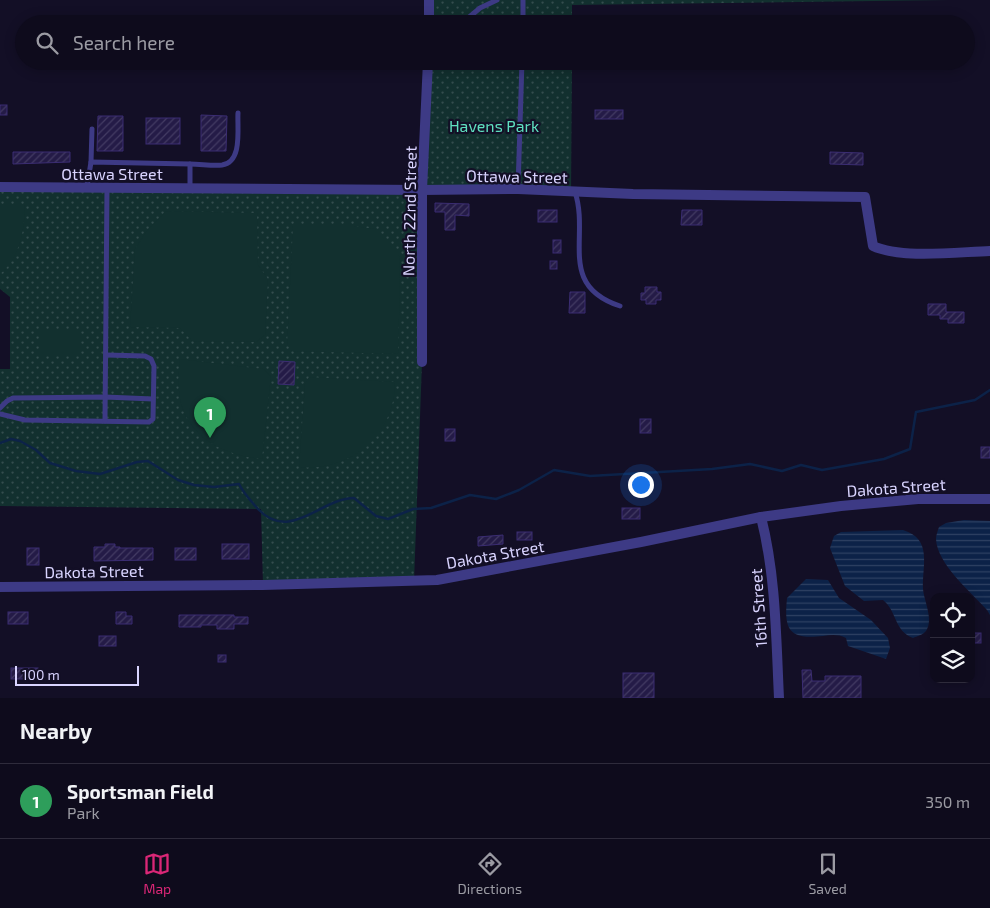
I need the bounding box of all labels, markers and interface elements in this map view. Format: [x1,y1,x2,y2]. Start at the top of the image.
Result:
search box [15,15,975,70]
icon: search [33,29,61,57]
text: Search here [73,31,175,54]
park label: Havens Park [449,116,539,135]
street label: North 22nd Street [398,146,420,276]
street label: Ottawa Street [61,164,163,183]
street label: Ottawa Street [466,166,568,186]
pin: 1 [194,397,226,438]
your location [628,472,654,498]
street label: Dakota Street [846,474,946,500]
street label: Dakota Street [444,536,546,572]
street label: Dakota Street [44,561,144,581]
street label: 16th Street [746,568,770,648]
map controls [930,593,975,683]
button: locate [930,593,975,638]
button: layers [930,638,975,683]
scale bar [15,663,139,686]
text: 100 m [22,666,60,683]
text: Nearby [20,718,92,743]
text: Sportsman Field [67,780,214,803]
text: 1 [33,792,39,811]
text: 350 m [925,792,970,811]
text: Park [67,803,100,822]
tab: Map [143,850,171,897]
tab: Directions [458,850,522,897]
tab: Saved [808,850,847,897]

